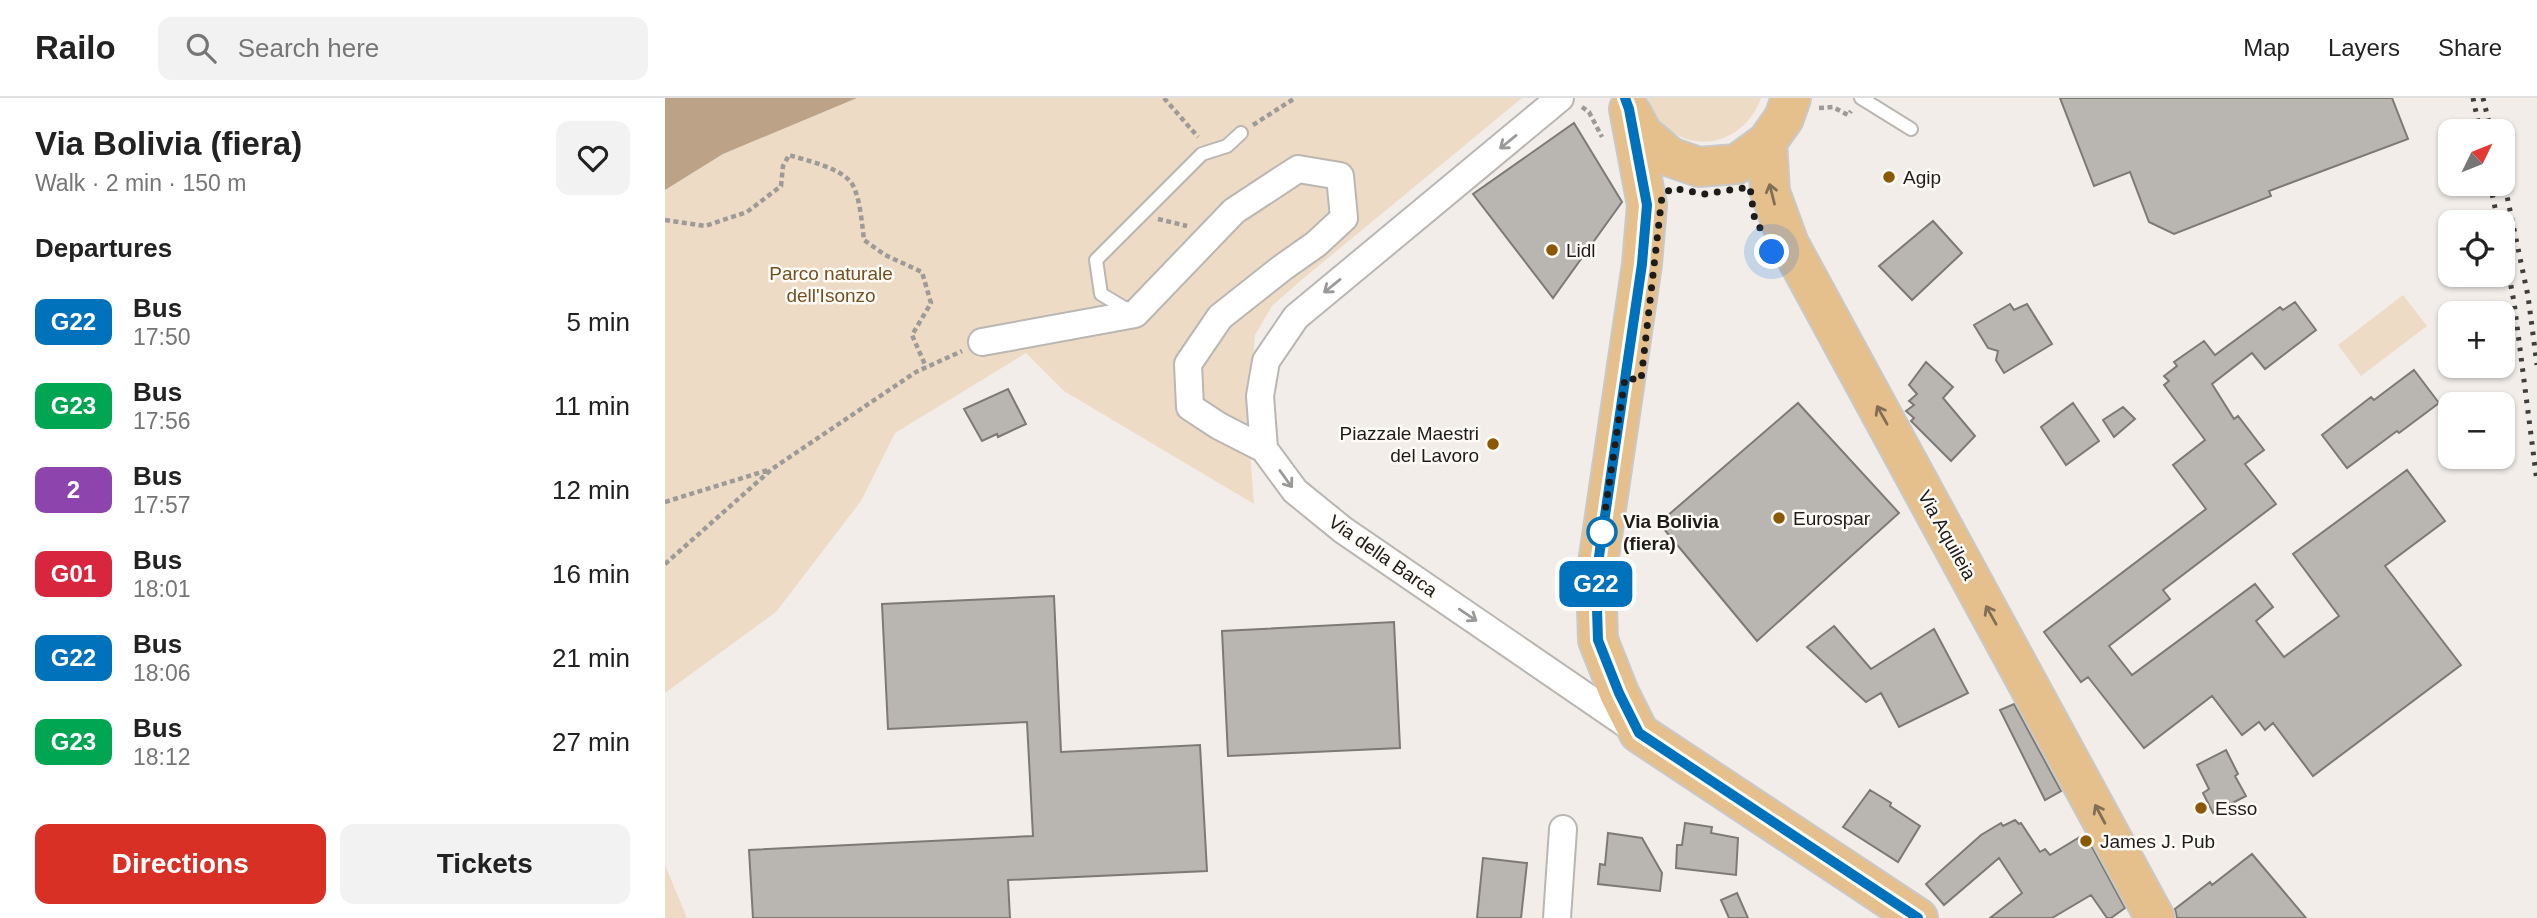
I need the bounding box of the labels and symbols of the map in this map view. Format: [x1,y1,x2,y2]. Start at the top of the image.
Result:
north arrow [2438,119,2515,196]
one-way arrow [1500,134,1518,149]
place label: Agip [1903,167,1941,188]
marker: Agip [1881,169,1897,185]
one-way arrow [1765,184,1778,206]
your location [1754,234,1789,269]
place label: Lidl [1566,240,1596,261]
marker: Lidl [1544,242,1560,258]
park label: Parco naturale dell'Isonzo [769,263,893,306]
one-way arrow [1324,278,1342,294]
one-way arrow [1874,406,1888,426]
place label: Piazzale Maestri del Lavoro [1340,423,1479,466]
marker: Piazzale Maestri del Lavoro [1485,436,1501,452]
one-way arrow [1279,469,1294,488]
street label: Via Aquileia [1914,487,1980,584]
place label: Eurospar [1793,508,1871,529]
marker: Eurospar [1771,510,1787,526]
street label: Via della Barca [1325,511,1442,601]
place label: Via Bolivia (fiera) [1623,511,1719,554]
marker: Via Bolivia (fiera) [1587,517,1617,547]
line badge: G22 [1556,561,1636,607]
one-way arrow [1984,605,1997,626]
one-way arrow [1458,608,1477,622]
place label: Esso [2215,798,2257,819]
marker: Esso [2193,800,2209,816]
one-way arrow [2093,805,2107,825]
place label: James J. Pub [2100,831,2215,852]
marker: James J. Pub [2078,833,2094,849]

